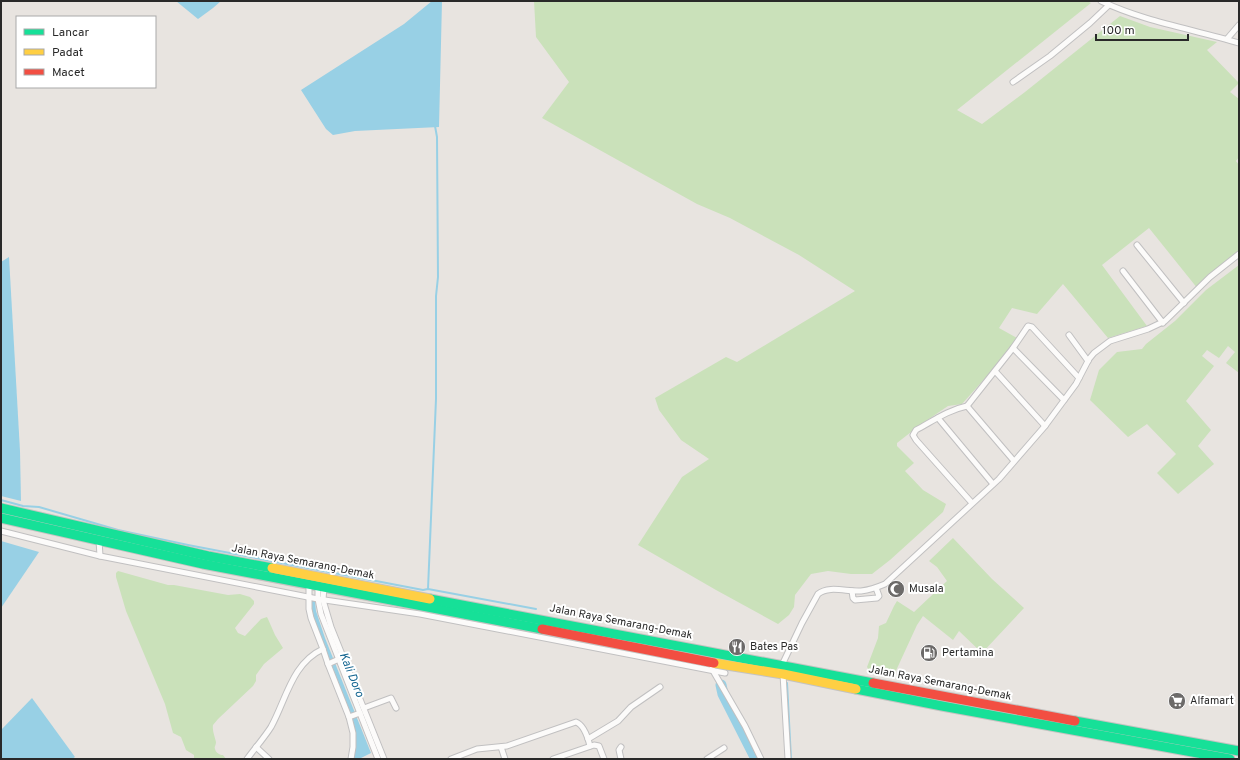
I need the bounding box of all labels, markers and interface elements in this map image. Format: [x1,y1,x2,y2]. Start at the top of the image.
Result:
legend [16,16,156,88]
scale bar [1096,16,1188,42]
text: 100 m [1102,23,1135,39]
text: Lancar [52,25,89,41]
text: Padat [52,45,83,61]
text: Macet [52,65,85,81]
street label: Jalan Raya Semarang-Demak [230,541,376,583]
mosque icon: Musala [886,579,906,599]
place label: Musala [909,582,944,596]
street label: Jalan Raya Semarang-Demak [548,601,694,643]
restaurant icon: Bates Pas [727,637,747,657]
place label: Bates Pas [750,640,798,654]
fuel station icon: Pertamina [919,643,939,663]
place label: Pertamina [942,646,994,660]
water label: Kali Doro [335,650,367,700]
street label: Jalan Raya Semarang-Demak [867,662,1013,704]
supermarket icon: Alfamart [1167,691,1187,711]
place label: Alfamart [1190,694,1234,708]

